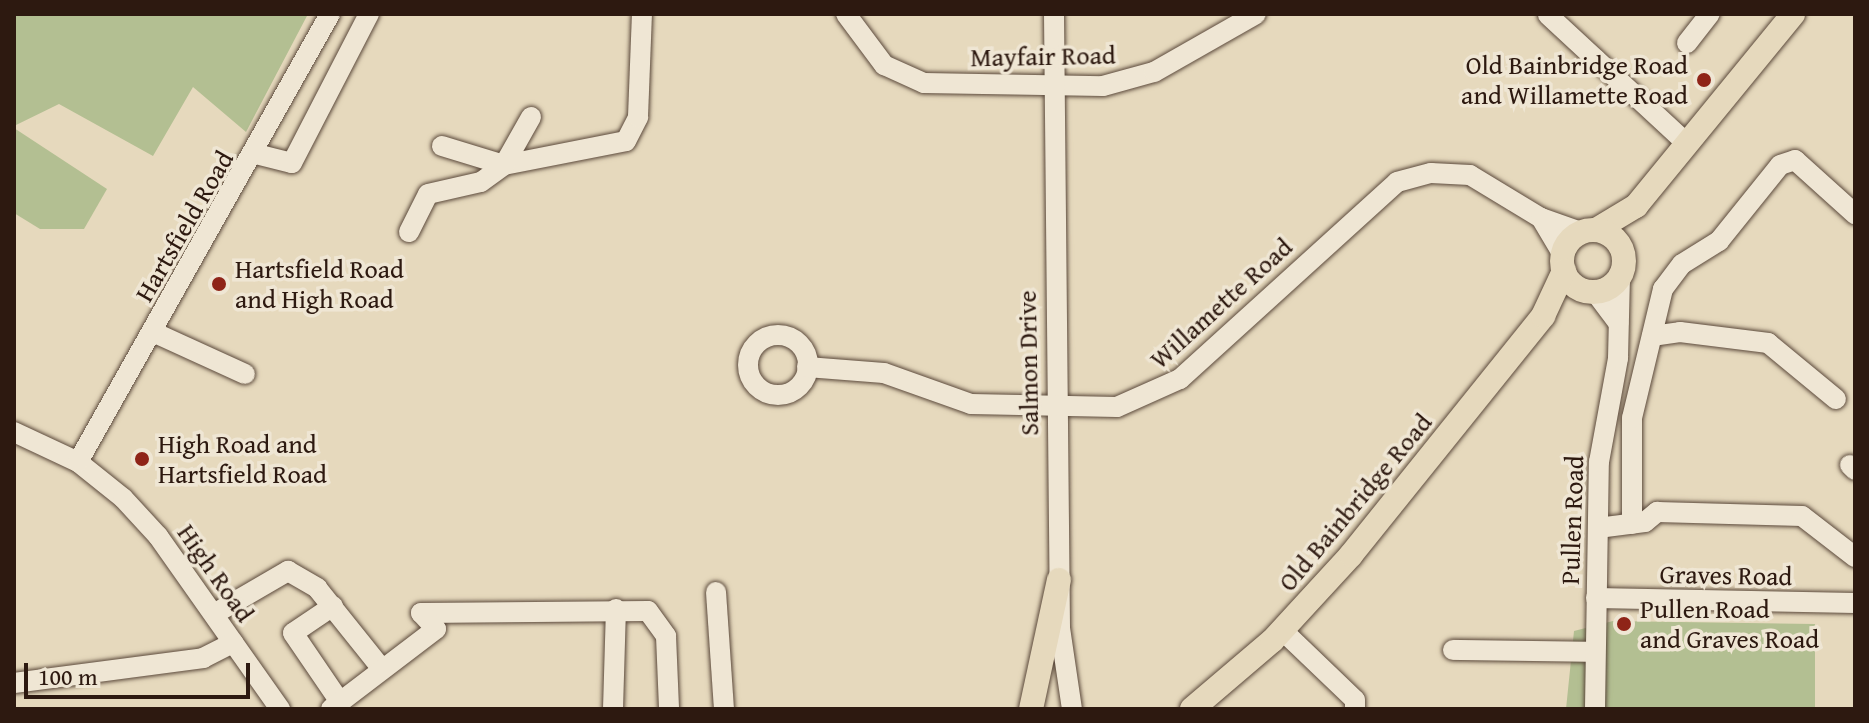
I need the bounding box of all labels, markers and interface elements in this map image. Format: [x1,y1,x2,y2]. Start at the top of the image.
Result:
street label: Mayfair Road [970,39,1116,73]
place label: Old Bainbridge Road and Willamette Road [1461,49,1688,110]
marker: Old Bainbridge Road and Willamette Road [1695,71,1713,89]
street label: Hartsfield Road [128,145,240,307]
street label: Willamette Road [1144,231,1298,375]
place label: Hartsfield Road and High Road [235,253,404,314]
marker: Hartsfield Road and High Road [210,275,228,293]
street label: Salmon Drive [1011,290,1045,436]
street label: Old Bainbridge Road [1272,407,1438,597]
place label: High Road and Hartsfield Road [158,428,327,490]
marker: High Road and Hartsfield Road [133,450,151,468]
street label: Pullen Road [1554,455,1590,585]
street label: High Road [171,518,261,628]
street label: Graves Road [1659,558,1793,592]
place label: Pullen Road and Graves Road [1640,593,1819,654]
marker: Pullen Road and Graves Road [1615,615,1633,633]
scale bar [28,647,254,697]
text: 100 m [38,659,98,694]

